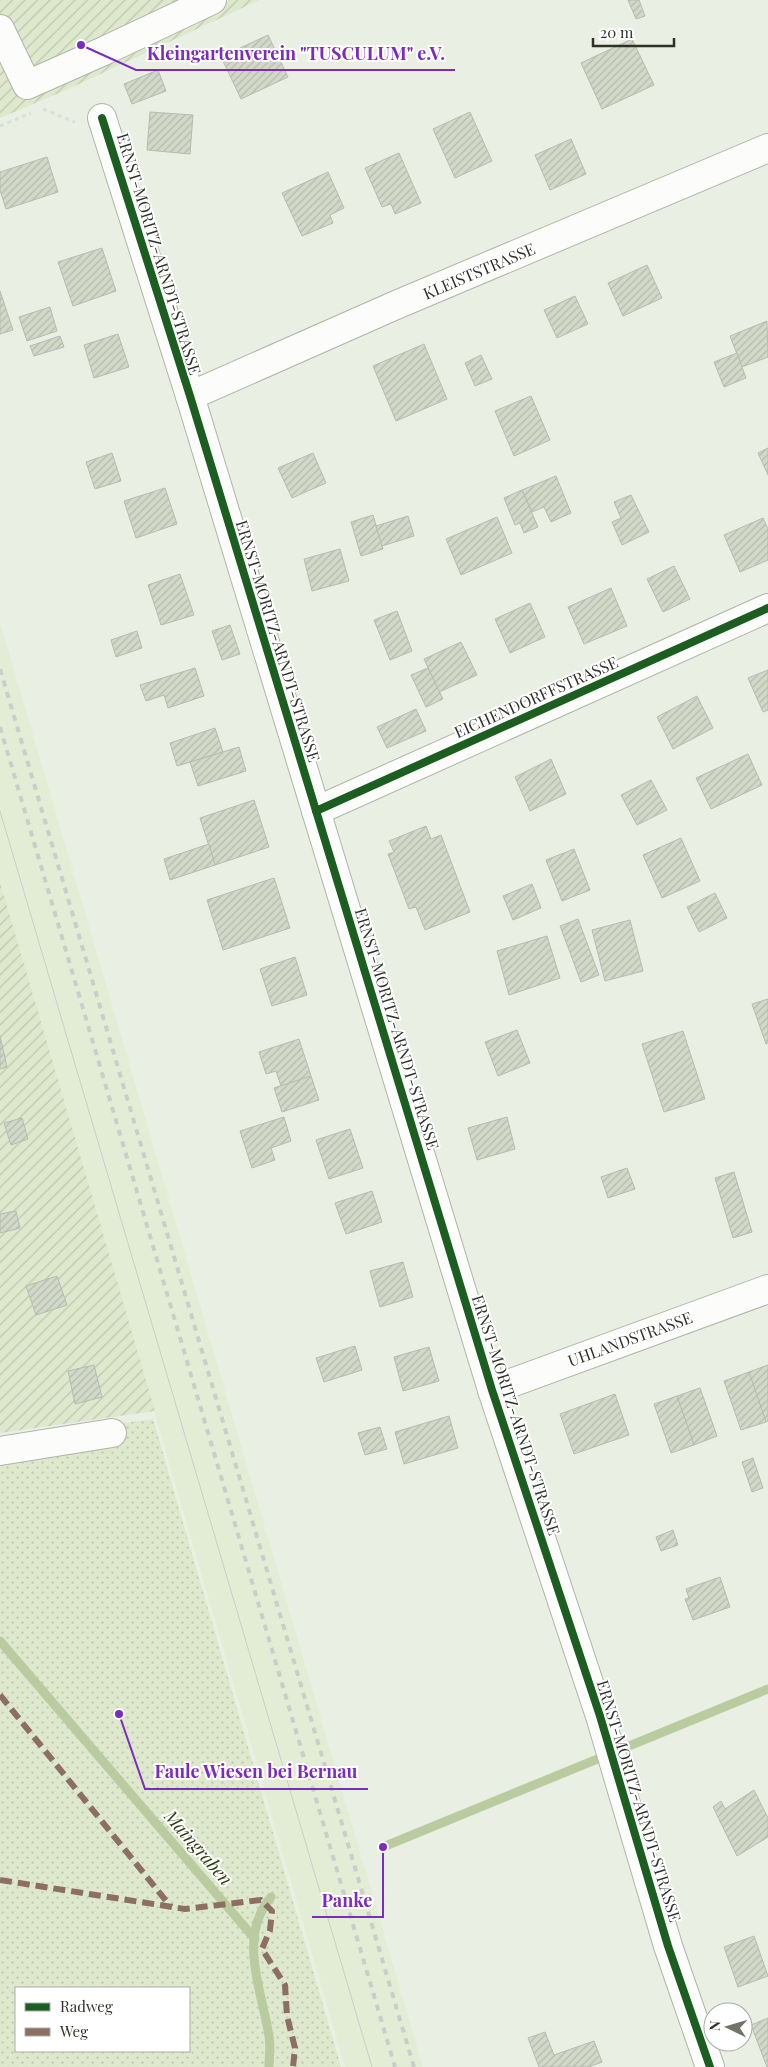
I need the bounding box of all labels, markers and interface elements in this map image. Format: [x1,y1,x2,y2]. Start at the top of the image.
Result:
scale bar [593,15,674,47]
text: 20 m [600,22,634,42]
callout: Kleingartenverein "TUSCULUM" e.V. [136,37,455,70]
text: Kleingartenverein "TUSCULUM" e.V. [147,41,445,65]
street label: ERNST-MORITZ-ARNDT-STRASSE [113,130,206,377]
street label: KLEISTSTRASSE [420,237,538,304]
street label: ERNST-MORITZ-ARNDT-STRASSE [232,517,325,764]
street label: EICHENDORFFSTRASSE [451,651,621,742]
street label: ERNST-MORITZ-ARNDT-STRASSE [351,905,444,1152]
street label: ERNST-MORITZ-ARNDT-STRASSE [468,1292,565,1538]
street label: UHLANDSTRASSE [565,1306,695,1371]
street label: ERNST-MORITZ-ARNDT-STRASSE [593,1677,686,1924]
callout: Faule Wiesen bei Bernau [145,1756,368,1789]
text: Faule Wiesen bei Bernau [154,1759,358,1783]
water label: Maingraben [159,1804,238,1890]
callout: Panke [312,1884,383,1917]
text: Panke [322,1888,372,1912]
legend [15,1987,190,2052]
text: Radweg [60,1996,113,2016]
north arrow [703,2002,753,2052]
text: N [705,2020,724,2032]
text: Weg [59,2021,88,2041]

